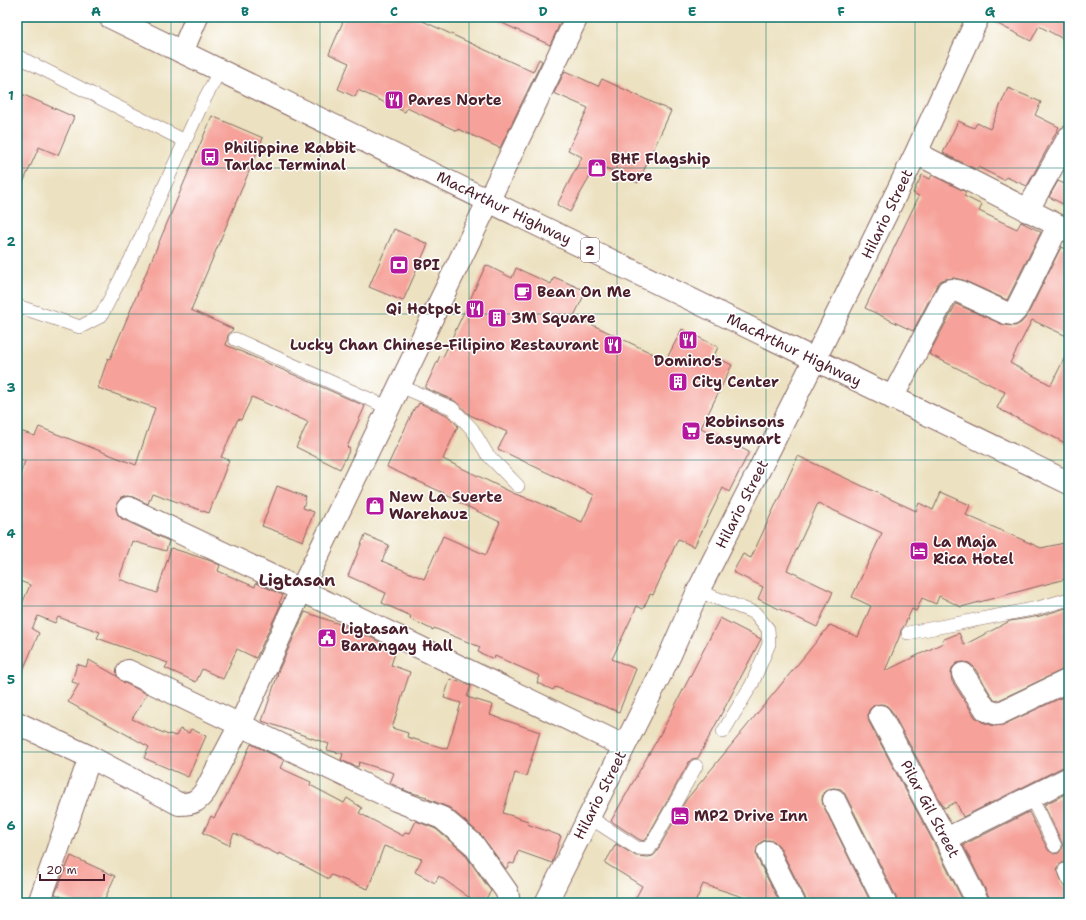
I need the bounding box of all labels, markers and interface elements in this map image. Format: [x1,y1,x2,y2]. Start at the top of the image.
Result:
text: A [91,3,101,20]
text: B [241,3,249,20]
text: C [390,3,398,20]
text: D [538,3,548,20]
text: E [688,3,697,20]
text: F [837,3,845,20]
text: G [985,3,996,20]
text: 1 [8,87,14,104]
restaurant icon: Pares Norte [383,89,405,111]
place label: Pares Norte [408,90,502,110]
place label: Philippine Rabbit Tarlac Terminal [224,138,356,175]
bus stop icon: Philippine Rabbit Tarlac Terminal [199,146,221,168]
place label: BHF Flagship Store [611,149,710,186]
shop icon: BHF Flagship Store [586,157,608,179]
street label: Hilario Street [857,166,917,262]
street label: MacArthur Highway [433,167,575,249]
text: 2 [6,233,16,250]
road number: 2 [581,238,599,262]
bank icon: BPI [388,254,410,276]
place label: BPI [413,255,440,275]
cafe icon: Bean On Me [512,281,534,303]
place label: Bean On Me [537,282,631,302]
restaurant icon: Qi Hotpot [464,298,486,320]
place label: Qi Hotpot [386,299,461,319]
building icon: 3M Square [486,307,508,329]
place label: 3M Square [511,308,596,328]
street label: MacArthur Highway [723,309,865,391]
restaurant icon: Domino's [677,329,699,351]
restaurant icon: Lucky Chan Chinese-Filipino Restaurant [602,334,624,356]
place label: Lucky Chan Chinese-Filipino Restaurant [290,335,599,355]
place label: Domino's [654,351,722,371]
building icon: City Center [667,371,689,393]
place label: City Center [692,372,779,392]
text: 3 [6,379,16,396]
place label: Robinsons Easymart [705,412,785,449]
supermarket icon: Robinsons Easymart [680,420,702,442]
street label: Hilario Street [711,456,773,552]
place label: New La Suerte Warehauz [389,487,503,524]
shop icon: New La Suerte Warehauz [364,495,386,517]
text: 4 [6,525,16,542]
place label: La Maja Rica Hotel [933,532,1014,569]
hotel icon: La Maja Rica Hotel [908,540,930,562]
district label: Ligtasan [259,569,335,591]
place label: Ligtasan Barangay Hall [341,619,453,656]
public building icon: Ligtasan Barangay Hall [316,627,338,649]
text: 5 [7,671,15,688]
street label: Hilario Street [569,747,631,843]
street label: Pilar Gil Street [896,757,964,861]
hotel icon: MP2 Drive Inn [669,805,691,827]
place label: MP2 Drive Inn [694,806,808,826]
text: 6 [6,817,16,834]
scale bar [40,856,104,882]
text: 20 m [46,862,77,878]

